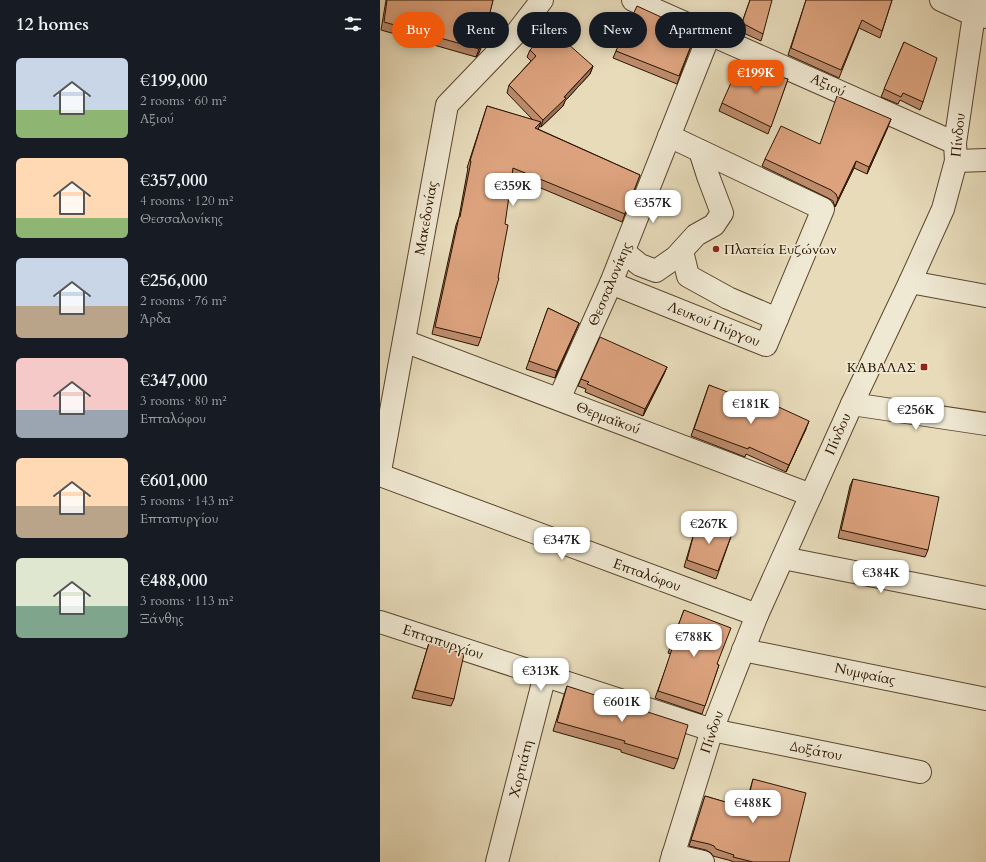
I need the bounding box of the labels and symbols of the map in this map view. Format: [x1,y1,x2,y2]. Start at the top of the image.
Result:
pin: €199K [728,60,784,94]
street label: Αξιού [807,69,849,101]
street label: Πίνδου [946,112,970,158]
pin: €359K [485,173,541,207]
street label: Μακεδονίας [410,179,442,257]
pin: €357K [625,190,681,224]
street label: Θεσσαλονίκης [584,239,636,329]
place label: Πλατεία Ευζώνων [724,240,837,259]
marker: Πλατεία Ευζώνων [711,244,721,254]
street label: Λευκού Πύργου [665,297,763,351]
place label: ΚΑΒΑΛΑΣ [847,358,916,377]
marker: ΚΑΒΑΛΑΣ [919,362,929,372]
pin: €181K [723,391,779,425]
street label: Θερμαϊκού [573,397,643,439]
pin: €256K [888,397,944,431]
street label: Πίνδου [820,410,856,458]
pin: €267K [681,511,737,545]
pin: €347K [534,527,590,561]
street label: Επταλόφου [610,554,684,596]
pin: €384K [853,560,909,594]
street label: Επταπυργίου [400,620,486,664]
pin: €788K [666,624,722,658]
pin: €313K [513,658,569,692]
street label: Νυμφαίας [833,658,897,690]
pin: €601K [594,689,650,723]
street label: Πίνδου [696,708,728,756]
street label: Δοξάτου [788,737,844,765]
street label: Χορτιάτη [505,738,537,800]
pin: €488K [725,790,781,824]

